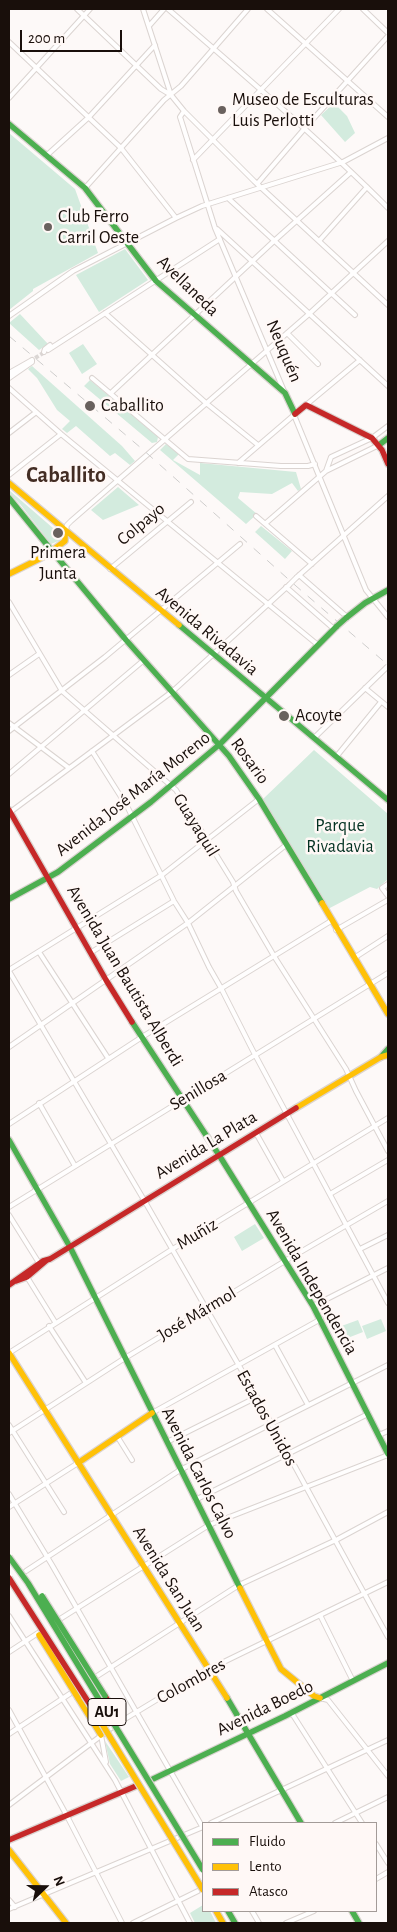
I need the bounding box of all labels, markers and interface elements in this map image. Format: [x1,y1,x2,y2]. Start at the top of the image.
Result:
scale bar [22,20,125,52]
text: 200 m [28,31,65,46]
place label: Museo de Esculturas Luis Perlotti [232,89,374,132]
marker: Museo de Esculturas Luis Perlotti [216,104,228,116]
place label: Club Ferro Carril Oeste [58,206,139,248]
marker: Club Ferro Carril Oeste [42,221,54,233]
street label: Avellaneda [152,251,224,321]
street label: Neuquén [261,317,307,385]
place label: Caballito [101,395,164,417]
marker: Caballito [83,399,97,413]
district label: Caballito [26,462,106,488]
street label: Colpayo [113,498,169,550]
marker: Primera Junta [51,526,65,540]
place label: Primera Junta [30,542,86,584]
street label: Avenida Rivadavia [151,582,263,680]
place label: Acoyte [295,705,342,727]
marker: Acoyte [277,709,291,723]
street label: Avenida José María Moreno [51,727,215,861]
street label: Rosario [226,734,274,788]
street label: Guayaquil [168,789,224,861]
park label: Parque Rivadavia [306,815,374,858]
street label: Avenida Juan Bautista Alberdi [62,881,188,1071]
street label: Senillosa [166,1065,230,1115]
street label: Avenida La Plata [151,1106,261,1184]
street label: Avenida Independencia [261,1205,363,1359]
street label: Muñiz [173,1213,221,1255]
street label: José Mármol [154,1282,240,1346]
street label: Estados Unidos [232,1366,302,1470]
street label: Avenida Carlos Calvo [157,1404,241,1542]
street label: Avenida San Juan [128,1522,210,1636]
street label: Colombres [153,1653,229,1709]
street label: Avenida Boedo [213,1675,317,1741]
road number: AU1 [88,1698,126,1725]
legend [202,1822,377,1912]
text: Fluido [249,1834,286,1849]
text: Lento [249,1859,282,1874]
north arrow [20,1862,70,1912]
text: N [51,1874,67,1889]
text: Atasco [249,1884,288,1899]

